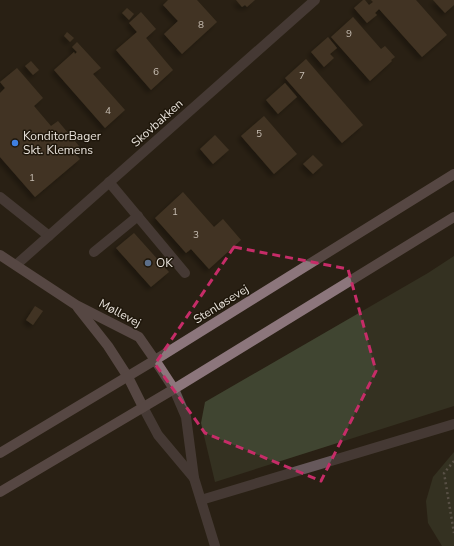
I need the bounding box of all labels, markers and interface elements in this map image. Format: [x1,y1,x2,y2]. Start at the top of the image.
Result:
house number: 8 [198,18,204,32]
house number: 9 [346,27,352,41]
house number: 6 [153,65,159,79]
house number: 7 [299,69,305,83]
street label: Skovbakken [128,96,186,150]
house number: 4 [105,104,111,118]
house number: 5 [256,127,262,141]
place label: KonditorBager Skt. Klemens [23,128,102,158]
marker: KonditorBager Skt. Klemens [10,138,20,148]
house number: 1 [29,171,35,185]
house number: 1 [172,205,178,219]
house number: 3 [193,228,199,242]
place label: OK [156,255,173,271]
marker: OK [143,258,153,268]
street label: Stenløsevej [190,281,252,327]
street label: Møllevej [96,295,144,331]

